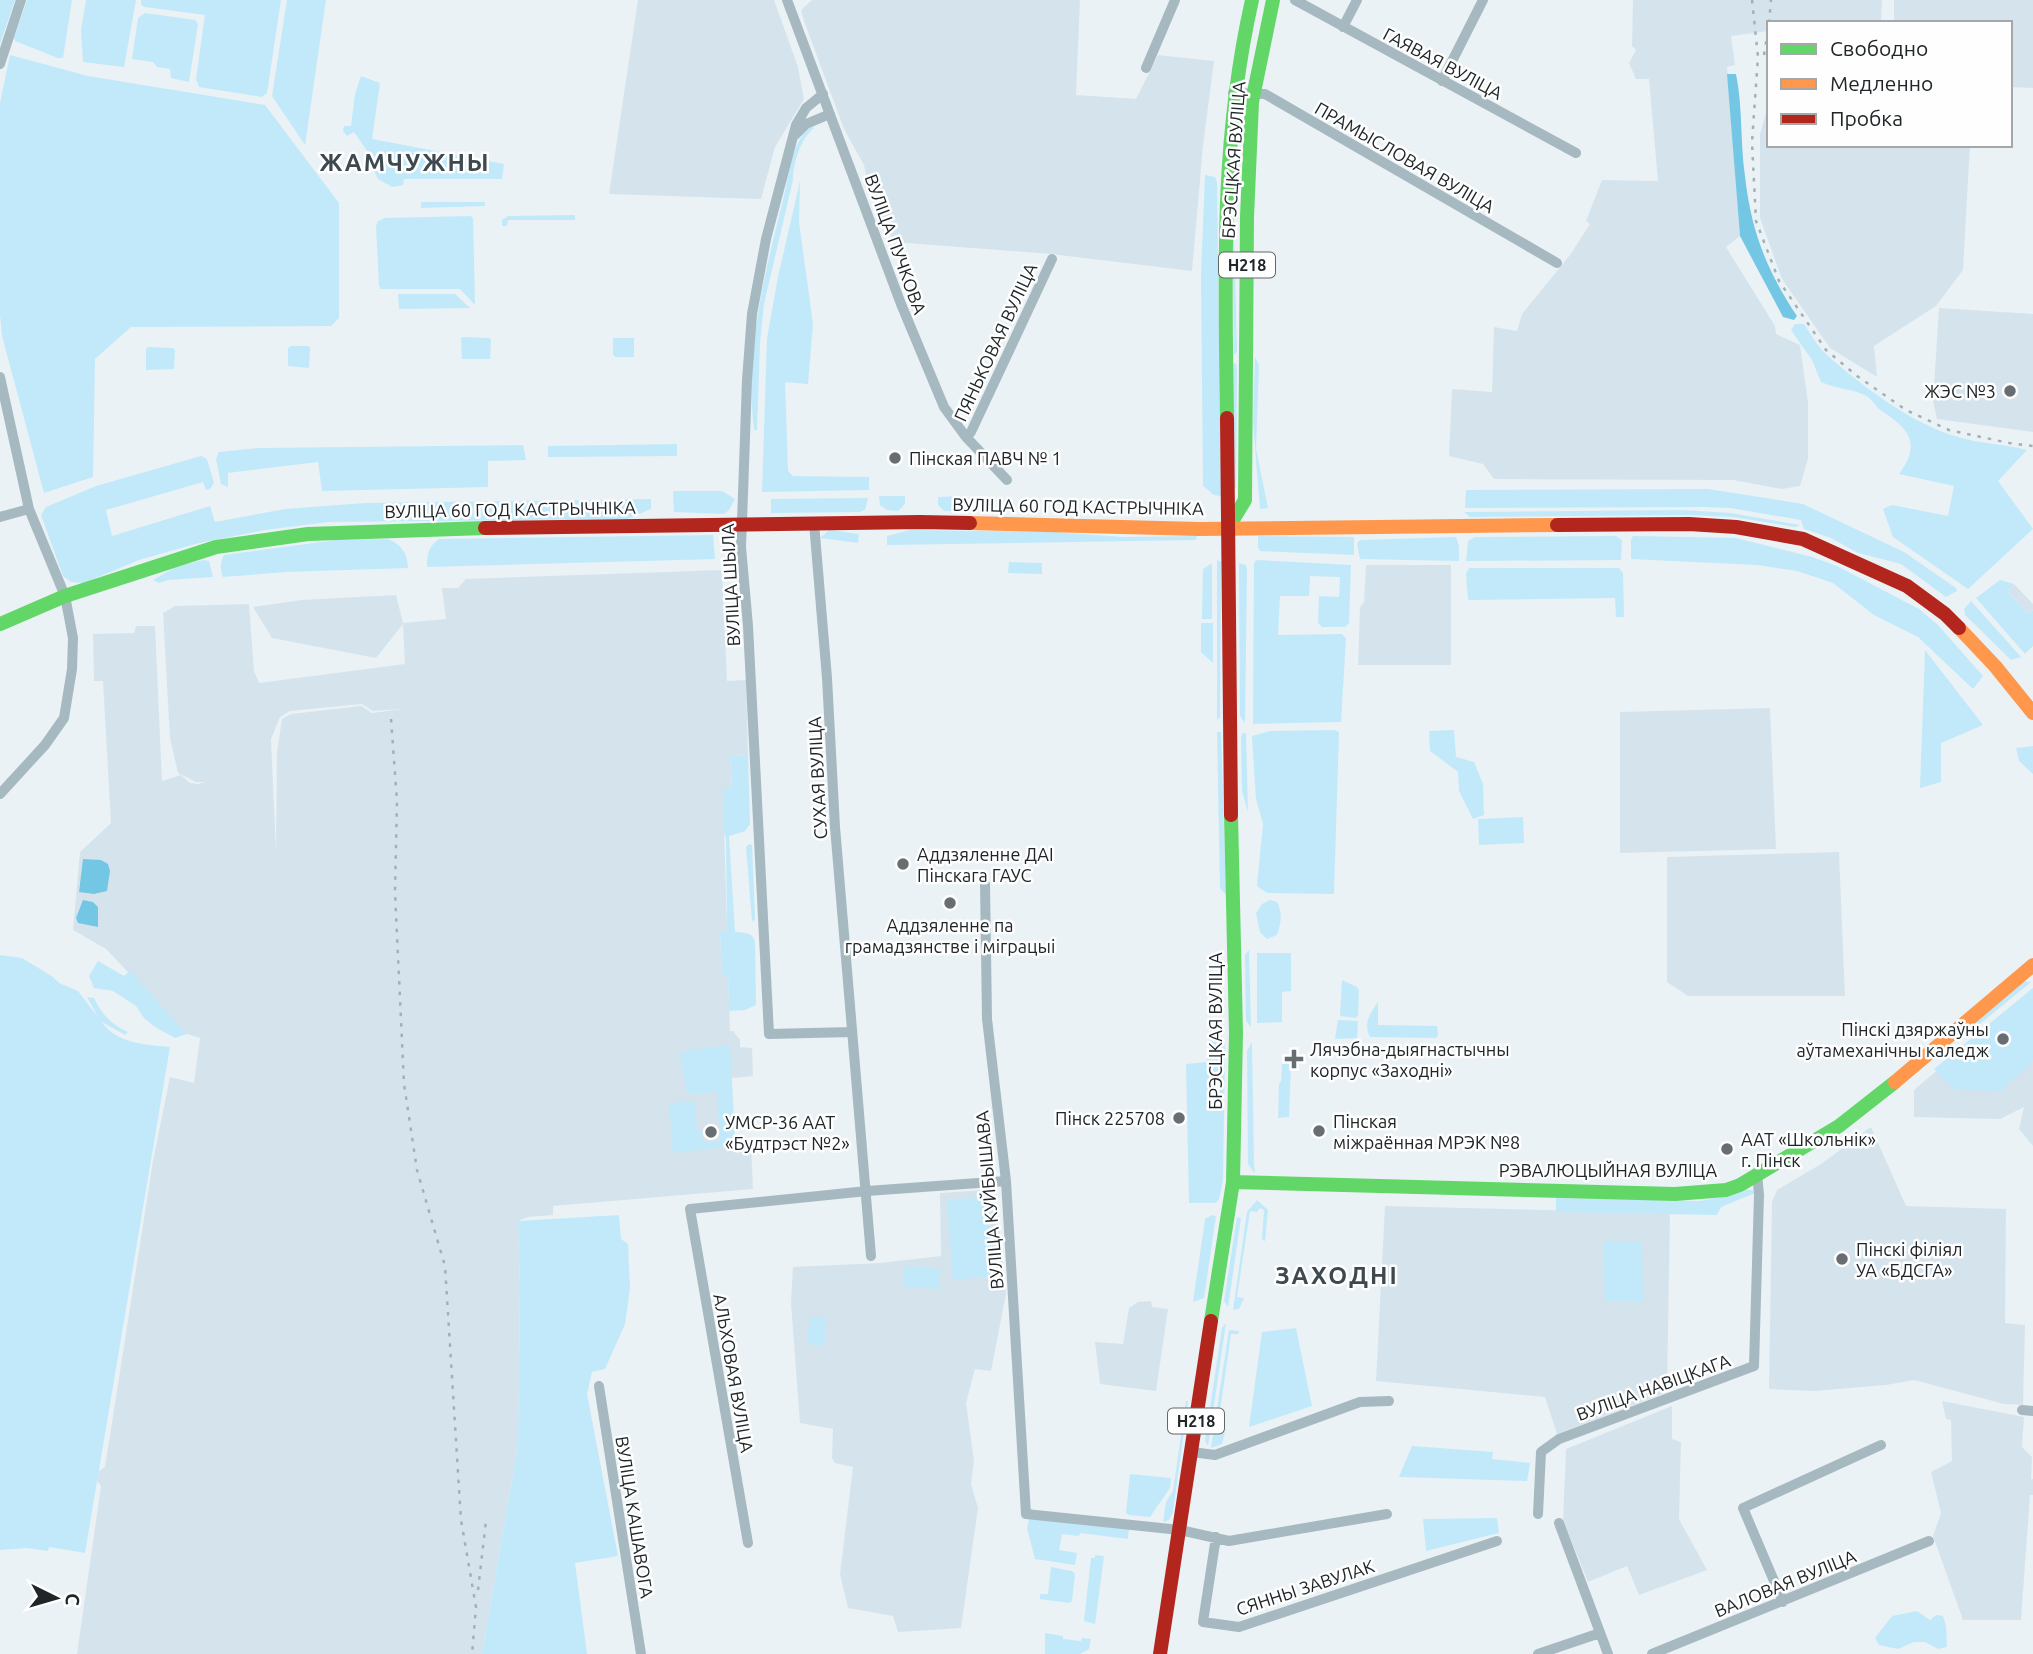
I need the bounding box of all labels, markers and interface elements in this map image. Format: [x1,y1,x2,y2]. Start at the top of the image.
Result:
legend [1767,21,2012,147]
street label: ГАЯВАЯ ВУЛІЦА [1380,23,1506,103]
text: Свободно [1830,36,1928,60]
text: Медленно [1830,71,1933,95]
street label: БРЭСЦКАЯ ВУЛІЦА [1218,80,1248,239]
street label: ПРАМЫСЛОВАЯ ВУЛІЦА [1312,97,1498,217]
text: Пробка [1830,106,1903,130]
district label: ЖАМЧУЖНЫ [319,149,491,176]
street label: ВУЛІЦА ПУЧКОВА [861,171,931,317]
road number: Н218 [1219,252,1275,278]
street label: ПЯНЬКОВАЯ ВУЛІЦА [949,259,1041,424]
place label: ЖЭС №3 [1924,381,1996,401]
marker: ЖЭС №3 [2002,383,2018,399]
place label: Пінская ПАВЧ № 1 [909,448,1062,468]
marker: Пінская ПАВЧ № 1 [887,450,903,466]
street label: ВУЛІЦА 60 ГОД КАСТРЫЧНІКА [952,494,1204,518]
street label: ВУЛІЦА 60 ГОД КАСТРЫЧНІКА [384,497,636,521]
street label: ВУЛІЦА ШЫЛА [717,523,743,647]
street label: СУХАЯ ВУЛІЦА [804,716,830,840]
place label: Аддзяленне ДАІ Пінскага ГАУС [917,844,1054,885]
marker: Аддзяленне ДАІ Пінскага ГАУС [895,856,911,872]
marker: Аддзяленне па грамадзянстве і міграцыі [942,895,958,911]
place label: Аддзяленне па грамадзянстве і міграцыі [845,915,1055,956]
street label: БРЭСЦКАЯ ВУЛІЦА [1205,952,1225,1110]
place label: Пінскі дзяржаўны аўтамеханічны каледж [1797,1019,1990,1060]
marker: Пінскі дзяржаўны аўтамеханічны каледж [1995,1031,2011,1047]
place label: Лячэбна-дыягнастычны корпус «Заходні» [1310,1039,1510,1080]
marker: Лячэбна-дыягнастычны корпус «Заходні» [1284,1049,1304,1069]
place label: Пінск 225708 [1055,1108,1165,1128]
street label: ВУЛІЦА КУЙБЫШАВА [971,1110,1007,1290]
marker: Пінск 225708 [1171,1110,1187,1126]
place label: Пінская міжраённая МРЭК №8 [1333,1111,1520,1152]
place label: УМСР-36 ААТ «Будтрэст №2» [725,1112,850,1153]
marker: Пінская міжраённая МРЭК №8 [1311,1123,1327,1139]
marker: УМСР-36 ААТ «Будтрэст №2» [703,1124,719,1140]
place label: ААТ «Школьнік» г. Пінск [1741,1129,1876,1170]
marker: ААТ «Школьнік» г. Пінск [1719,1141,1735,1157]
street label: РЭВАЛЮЦЫЙНАЯ ВУЛІЦА [1499,1160,1718,1180]
place label: Пінскі філіял УА «БДСГА» [1856,1239,1963,1280]
marker: Пінскі філіял УА «БДСГА» [1834,1251,1850,1267]
district label: ЗАХОДНІ [1275,1262,1399,1289]
street label: АЛЬХОВАЯ ВУЛІЦА [710,1292,758,1454]
street label: ВУЛІЦА НАВІЦКАГА [1573,1350,1733,1424]
road number: Н218 [1168,1408,1224,1434]
street label: ВУЛІЦА КАШАВОГА [612,1434,658,1600]
street label: ВАЛОВАЯ ВУЛІЦА [1711,1545,1859,1621]
street label: СЯННЫ ЗАВУЛАК [1234,1555,1377,1619]
north arrow [21,1563,91,1633]
text: С [61,1592,84,1606]

